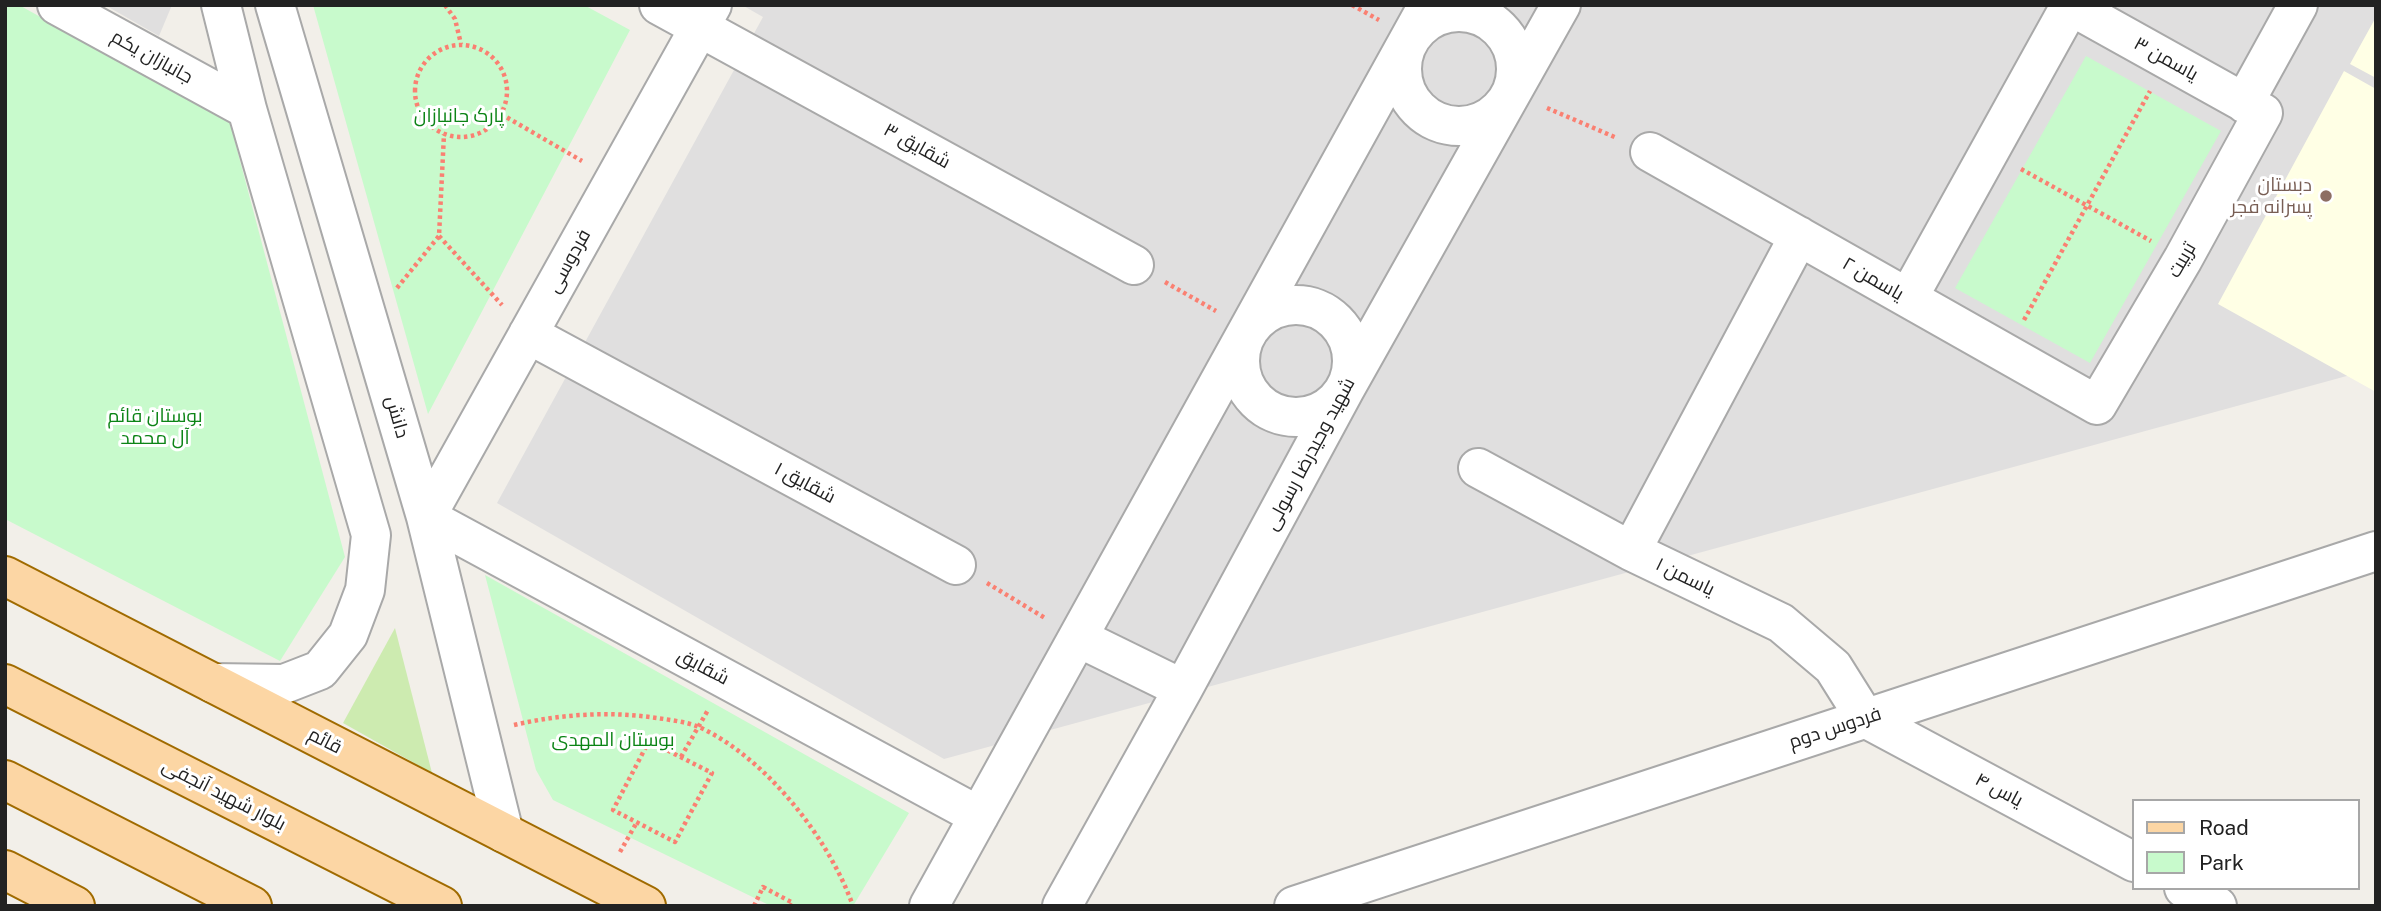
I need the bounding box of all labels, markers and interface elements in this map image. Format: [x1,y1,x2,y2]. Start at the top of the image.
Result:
street label: جانبازان یکم [107,25,197,89]
street label: یاسمن ۳ [2130,32,2202,86]
park label: پارک جانبازان [414,105,504,127]
street label: شقایق ۳ [880,118,954,174]
place label: دبستان پسرانه فجر [2231,174,2312,218]
marker: دبستان پسرانه فجر [2318,188,2334,204]
street label: فردوسی [542,225,596,297]
street label: تربیت [2163,238,2201,282]
street label: یاسمن ۲ [1838,252,1908,306]
street label: شهید وحیدرضا رسولی [1260,374,1360,534]
street label: دانش [380,393,414,441]
park label: بوستان قائم آل محمد [108,405,202,449]
street label: شقایق ۱ [770,457,840,509]
street label: یاسمن ۱ [1652,553,1718,601]
street label: شقایق [673,644,733,690]
street label: فردوس دوم [1786,702,1884,754]
street label: قائم [304,723,346,759]
park label: بوستان المهدی [551,729,675,751]
street label: بلوار شهید آنجفی [158,754,290,836]
street label: یاس ۴ [1971,768,2027,812]
legend [2132,799,2360,890]
text: Road [2199,815,2249,840]
text: Park [2199,850,2244,875]

